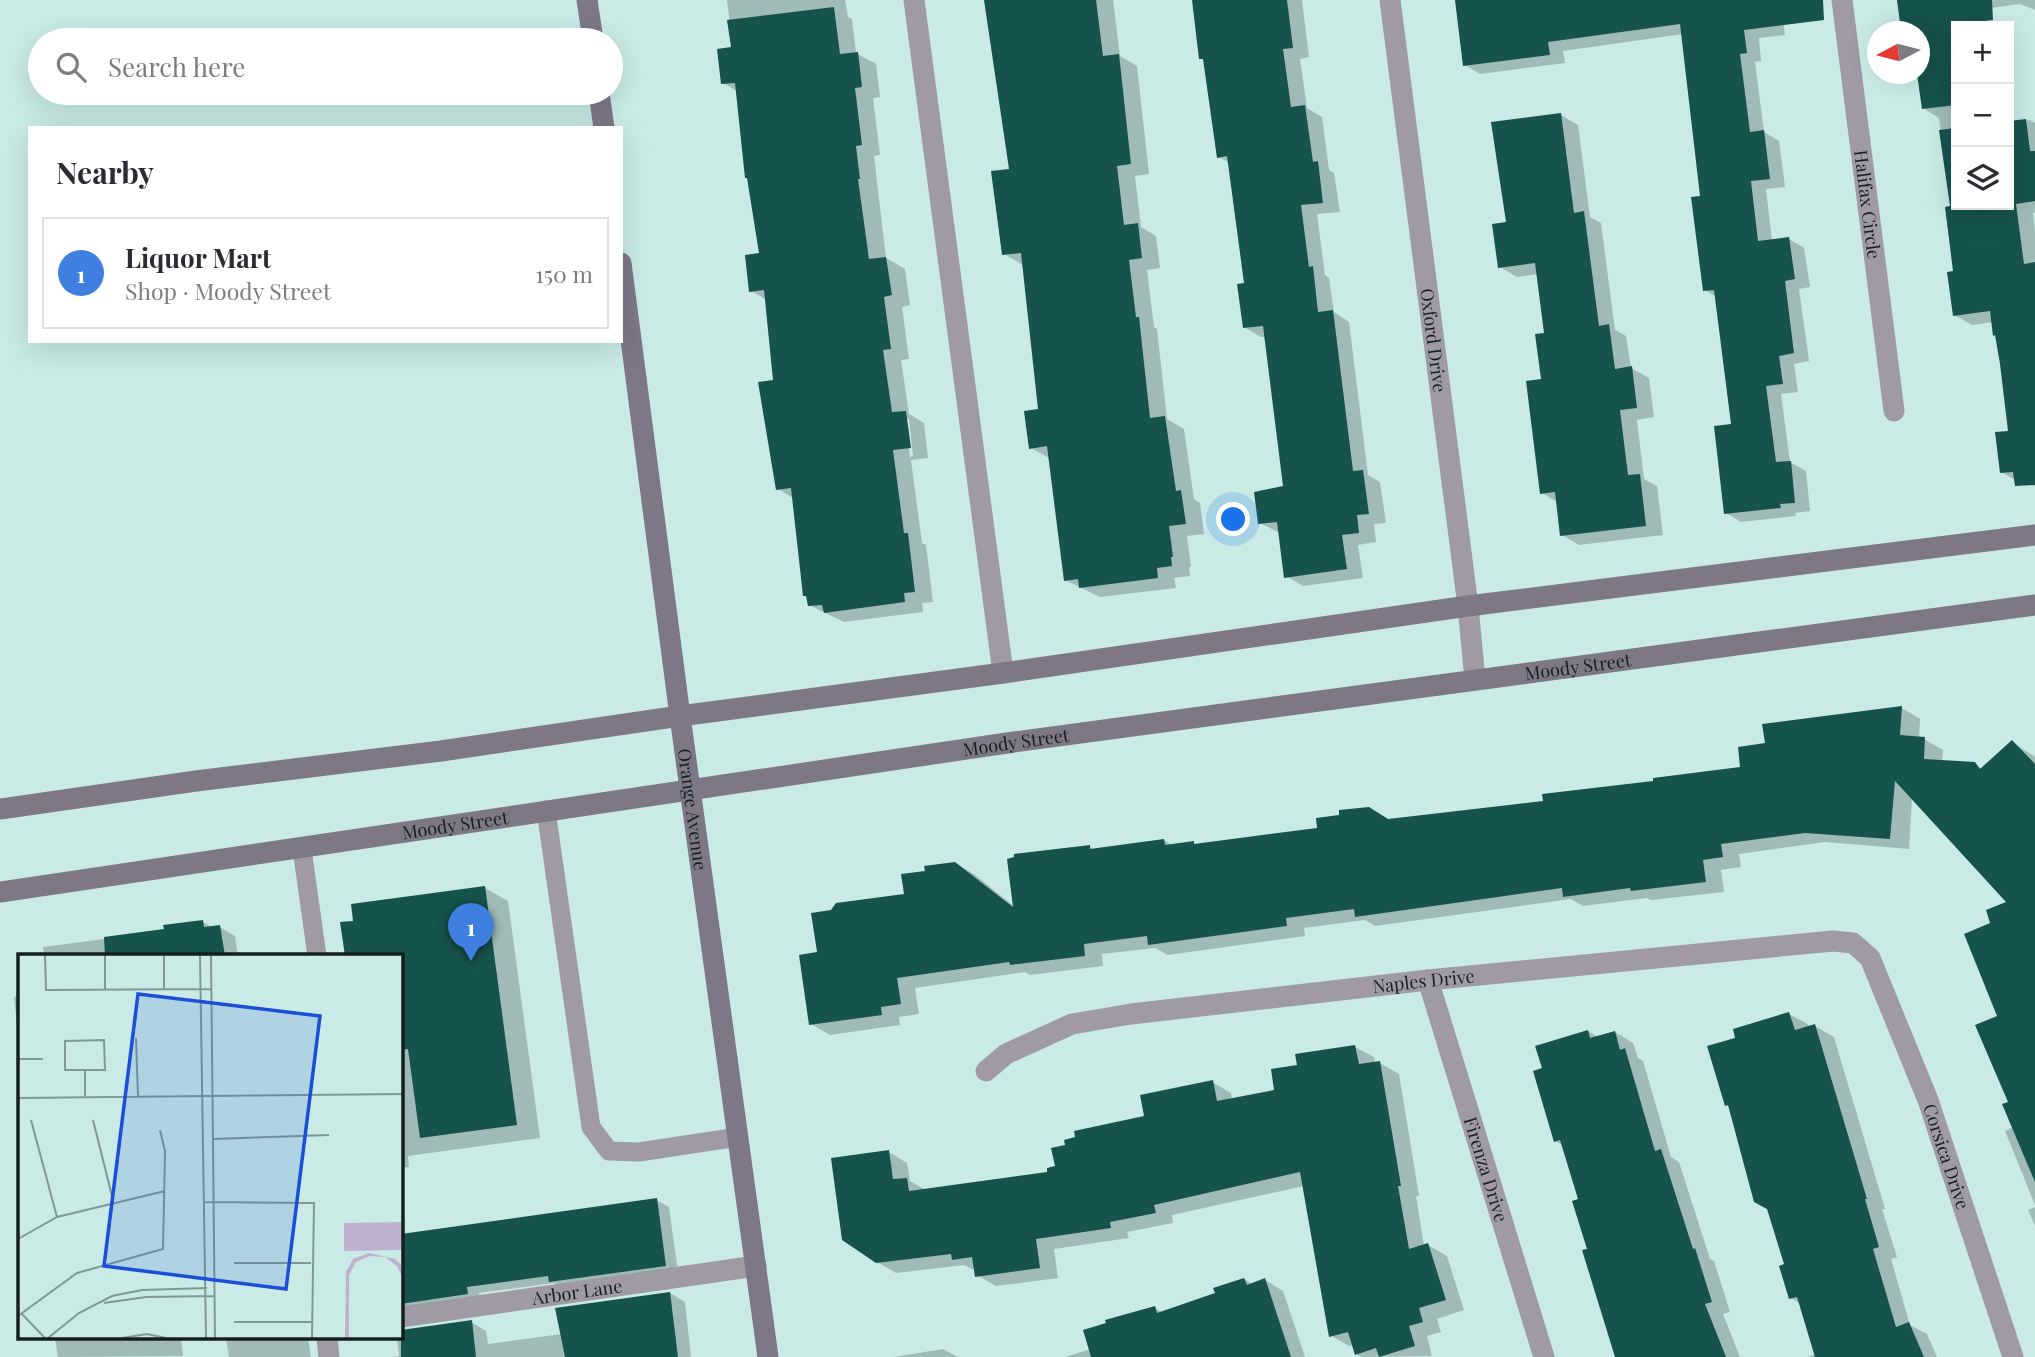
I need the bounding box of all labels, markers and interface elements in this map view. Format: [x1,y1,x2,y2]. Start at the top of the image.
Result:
north arrow [1867,21,1930,84]
map controls [1951,21,2014,210]
button: + [1951,21,2014,84]
search box [28,28,623,105]
icon: search [52,48,90,86]
text: Search here [108,49,245,84]
button: − [1951,84,2014,147]
button: layers [1951,147,2014,210]
street label: Halifax Circle [1849,148,1887,260]
text: Nearby [56,152,154,192]
text: Liquor Mart [125,240,271,275]
text: 1 [77,258,85,289]
text: 150 m [535,258,593,289]
text: Shop · Moody Street [125,275,331,306]
street label: Oxford Drive [1415,287,1452,394]
your location [1216,502,1250,536]
street label: Moody Street [1523,647,1633,685]
street label: Moody Street [961,723,1071,761]
street label: Orange Avenue [673,747,713,872]
street label: Moody Street [400,805,510,844]
pin: 1 [448,903,494,961]
inset map [18,954,402,1340]
street label: Naples Drive [1371,964,1476,998]
street label: Corsica Drive [1918,1101,1975,1212]
street label: Firenza Drive [1459,1114,1514,1225]
street label: Arbor Lane [530,1273,624,1310]

